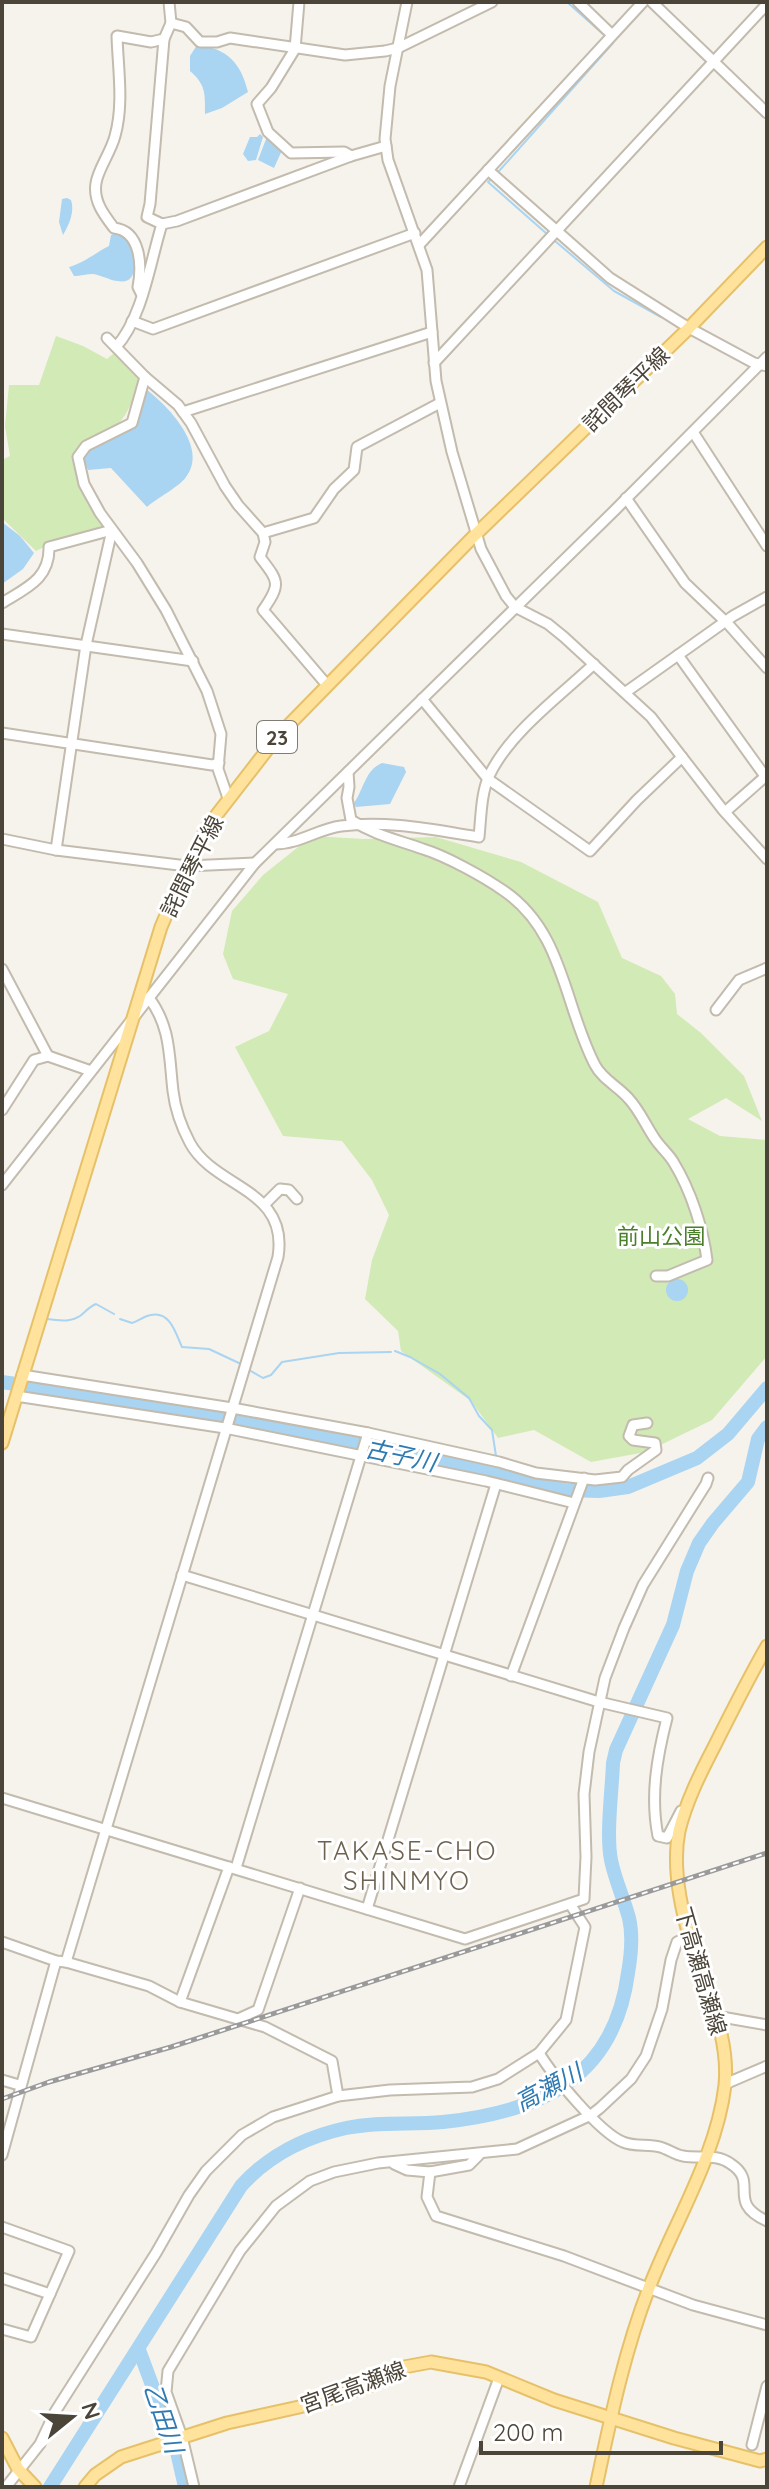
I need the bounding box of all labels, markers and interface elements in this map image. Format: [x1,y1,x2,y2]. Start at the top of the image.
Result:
street label: 詫間琴平線 [577,341,675,437]
road number: 23 [257,721,297,753]
street label: 詫間琴平線 [155,811,229,921]
park label: 前山公園 [617,1222,705,1250]
water label: 古子川 [363,1433,442,1478]
district label: TAKASE-CHO SHINMYO [317,1834,497,1897]
street label: 下高瀬高瀬線 [669,1904,733,2038]
water label: 高瀬川 [509,2055,589,2117]
street label: 宮尾高瀬線 [297,2355,409,2419]
north arrow [32,2377,112,2457]
water label: 乙田川 [138,2379,191,2460]
text: N [75,2399,107,2423]
scale bar [481,2405,721,2455]
text: 200 m [493,2417,563,2447]

